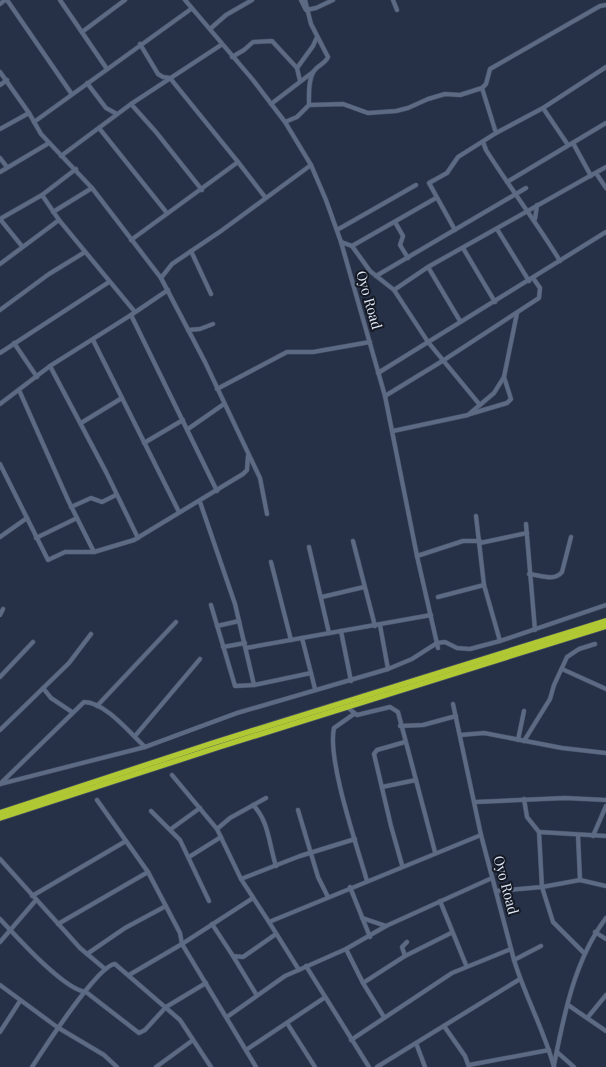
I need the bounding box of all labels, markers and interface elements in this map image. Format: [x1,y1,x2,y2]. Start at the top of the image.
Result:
street label: Oyo Road [352,268,387,331]
street label: Oyo Road [490,853,523,916]

